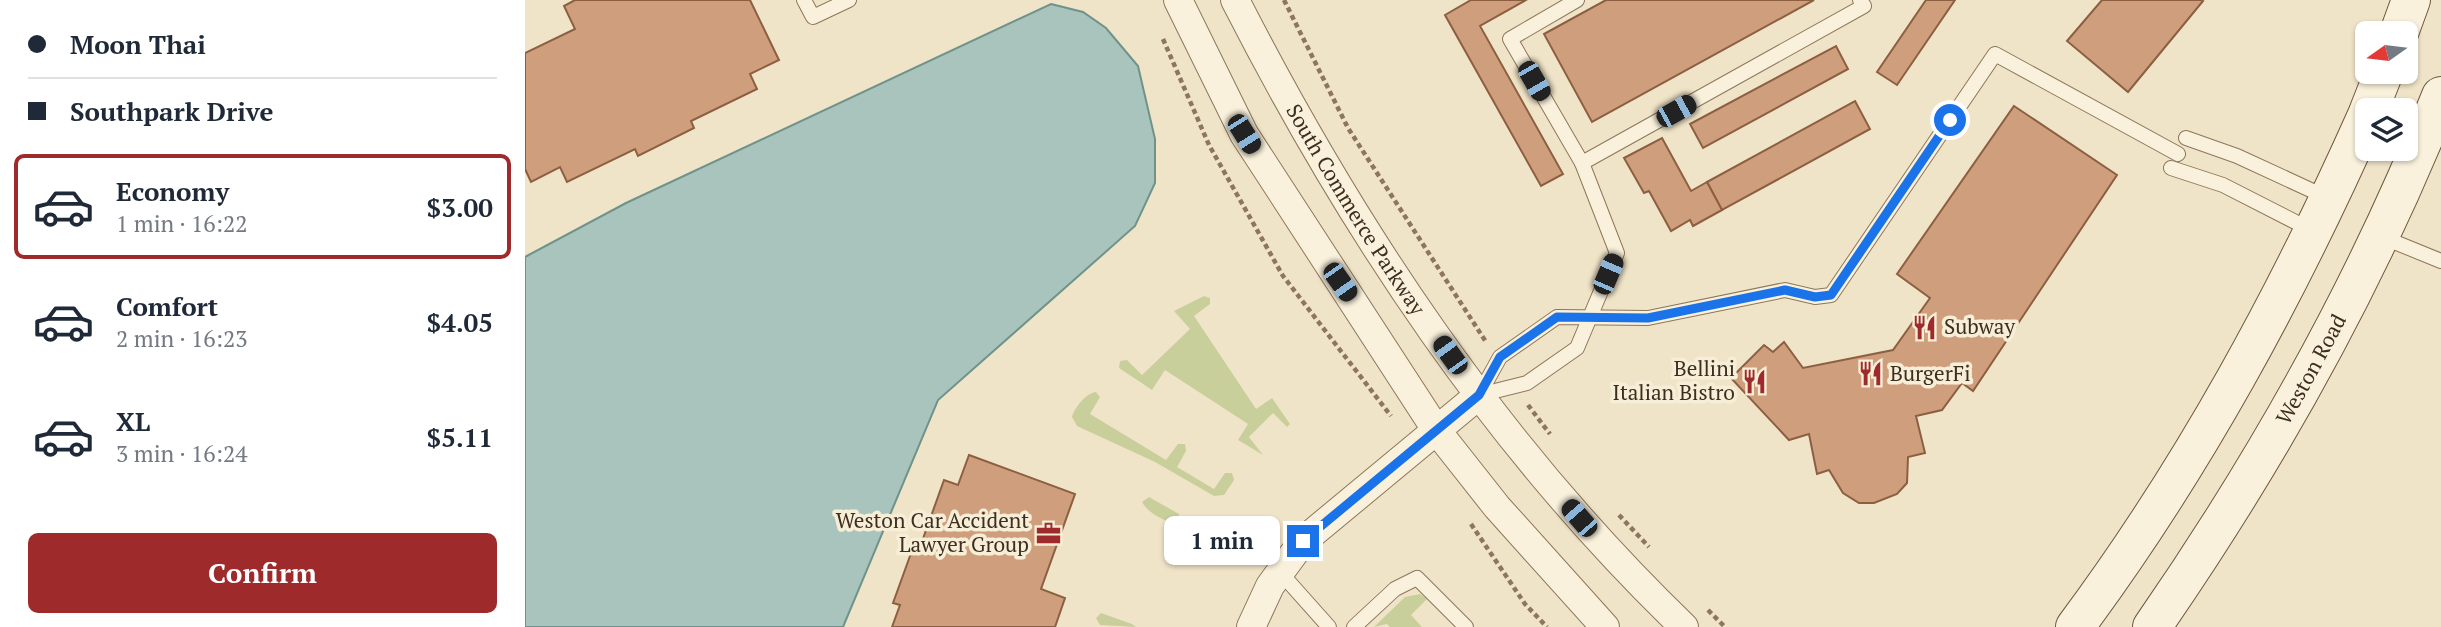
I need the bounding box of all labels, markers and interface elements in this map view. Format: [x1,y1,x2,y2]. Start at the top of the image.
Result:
north arrow [2355,21,2419,84]
map controls [2355,21,2418,161]
text: Moon Thai [70,27,206,61]
car [1515,58,1554,104]
car [1653,92,1700,130]
text: Southpark Drive [70,94,273,128]
button: layers [2355,98,2418,161]
street label: South Commerce Parkway [1280,99,1432,321]
route start [1934,104,1966,136]
car [1224,111,1265,157]
text: Economy [116,174,229,208]
icon: car [32,175,95,238]
text: $3.00 [427,190,493,224]
text: 1 min · 16:22 [116,208,248,239]
car [1591,251,1626,297]
car [1320,259,1361,305]
text: Comfort [116,289,218,323]
icon: car [32,290,95,353]
text: $4.05 [427,305,493,339]
street label: Weston Road [2269,309,2352,429]
place label: Subway [1944,312,2015,340]
restaurant icon: Subway [1910,313,1938,341]
text: 2 min · 16:23 [116,323,248,354]
car [1430,332,1471,378]
place label: Bellini Italian Bistro [1613,354,1735,406]
place label: BurgerFi [1890,359,1970,387]
restaurant icon: BurgerFi [1856,360,1884,388]
restaurant icon: Bellini Italian Bistro [1741,367,1769,395]
text: XL [116,404,150,438]
icon: car [32,405,95,468]
text: $5.11 [427,420,493,454]
text: 3 min · 16:24 [116,438,248,469]
car [1558,495,1601,541]
place label: Weston Car Accident Lawyer Group [836,506,1029,558]
callout: 1 min [1163,516,1279,566]
office icon: Weston Car Accident Lawyer Group [1035,519,1063,547]
text: 1 min [1191,525,1253,556]
route end [1287,525,1319,557]
button: Confirm [28,533,497,613]

